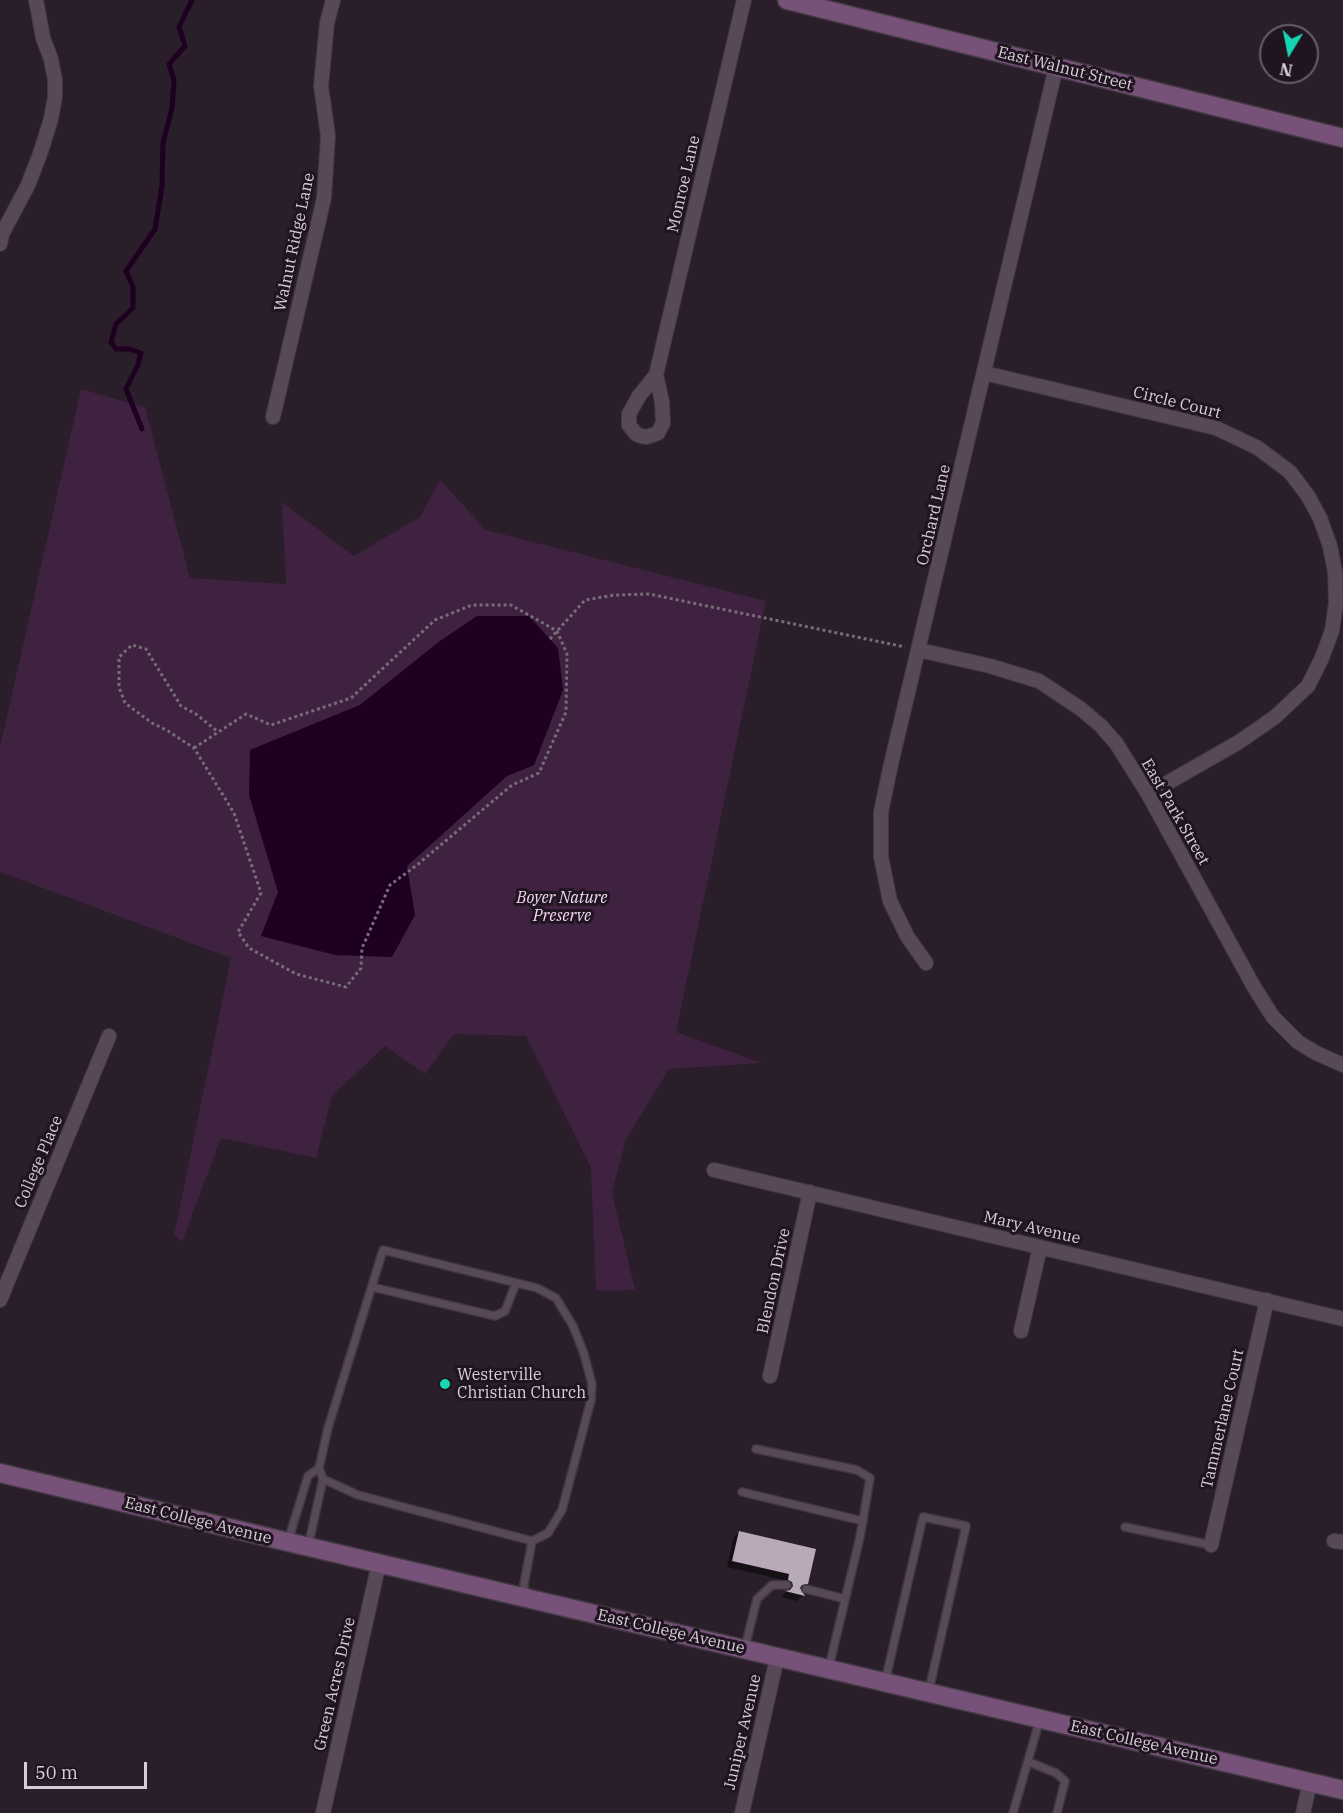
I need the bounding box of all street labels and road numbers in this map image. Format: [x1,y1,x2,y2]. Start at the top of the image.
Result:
street label: East Walnut Street [995,43,1135,95]
street label: Monroe Lane [664,134,704,234]
street label: Walnut Ridge Lane [271,171,319,313]
street label: Circle Court [1131,383,1223,423]
street label: Orchard Lane [913,463,955,567]
street label: East Park Street [1137,755,1213,869]
street label: College Place [11,1113,67,1211]
street label: Mary Avenue [982,1208,1082,1248]
street label: Blendon Drive [753,1226,795,1336]
street label: Tammerlane Court [1198,1347,1248,1491]
street label: East College Avenue [123,1493,273,1549]
street label: East College Avenue [595,1606,747,1658]
street label: Green Acres Drive [310,1615,360,1753]
street label: Juniper Avenue [720,1672,766,1792]
street label: East College Avenue [1068,1717,1220,1769]

